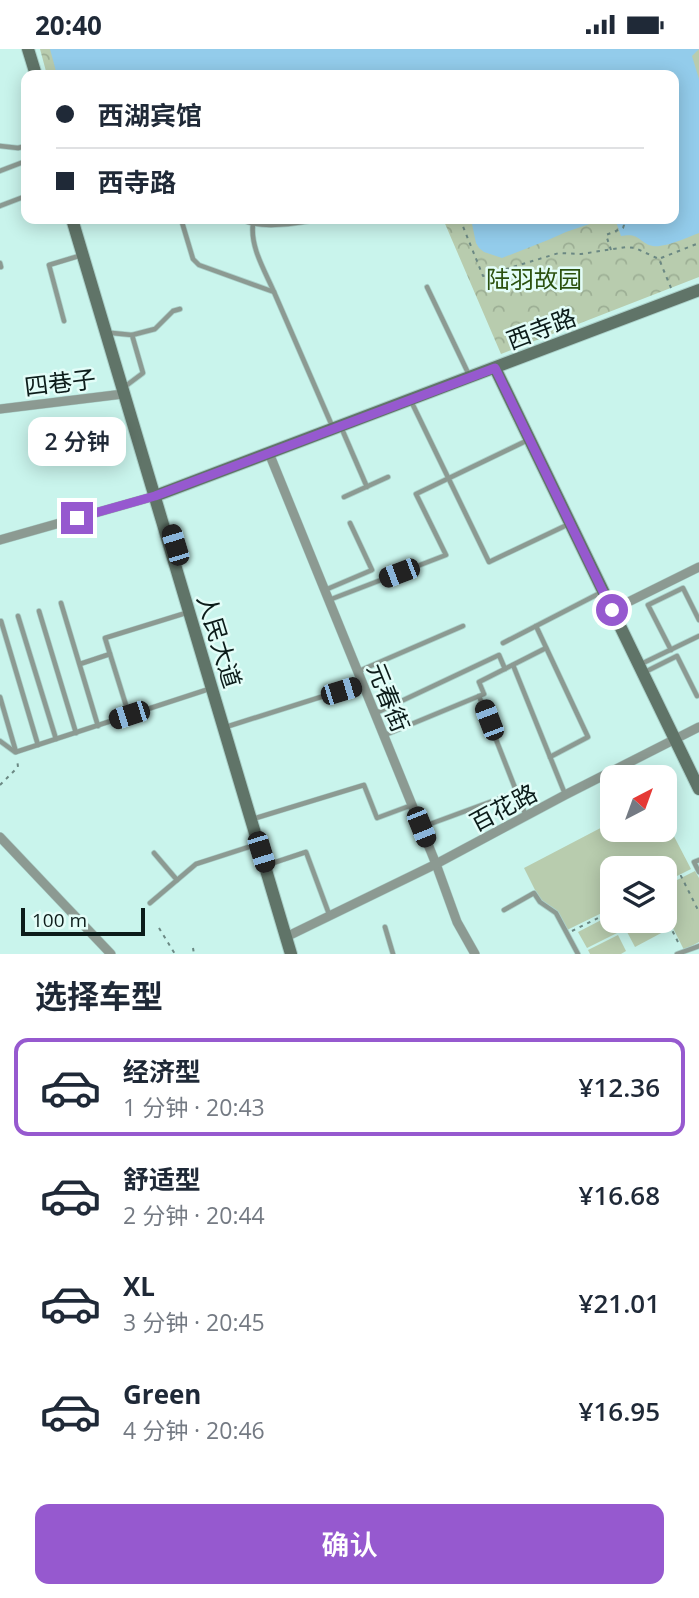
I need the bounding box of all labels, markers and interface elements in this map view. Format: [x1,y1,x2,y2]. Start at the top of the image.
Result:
text: 20:40 [35,7,102,43]
text: 西湖宾馆 [98,97,202,133]
text: 西寺路 [98,164,176,200]
park label: 陆羽故园 [486,262,582,295]
street label: 西寺路 [501,300,581,356]
street label: 四巷子 [22,361,98,403]
callout: 2 分钟 [28,417,126,465]
text: 2 分钟 [44,425,110,457]
route end [61,502,93,534]
car [159,522,192,568]
car [376,556,423,590]
street label: 人民大道 [190,590,250,692]
route start [596,594,628,626]
street label: 元春街 [360,657,418,737]
car [318,675,365,707]
car [472,697,507,743]
car [106,699,153,731]
north arrow [600,765,677,842]
map controls [600,765,677,933]
street label: 百花路 [463,776,543,838]
car [404,804,439,850]
car [245,829,278,875]
button: layers [600,856,677,933]
scale bar [21,905,145,937]
text: 100 m [32,907,87,933]
text: 选择车型 [35,974,163,1017]
text: 经济型 [123,1053,201,1089]
icon: car [39,1056,102,1119]
text: ¥12.36 [579,1069,660,1105]
text: 1 分钟 · 20:43 [123,1091,265,1123]
text: 舒适型 [123,1161,201,1197]
icon: car [39,1164,102,1227]
text: ¥16.68 [579,1177,660,1213]
text: 2 分钟 · 20:44 [123,1199,265,1231]
text: XL [123,1268,155,1304]
icon: car [39,1272,102,1335]
text: ¥21.01 [579,1285,660,1321]
text: 3 分钟 · 20:45 [123,1306,265,1338]
text: Green [123,1376,201,1412]
icon: car [39,1380,102,1443]
text: ¥16.95 [579,1393,660,1429]
text: 4 分钟 · 20:46 [123,1414,265,1446]
button: 确认 [35,1504,664,1584]

